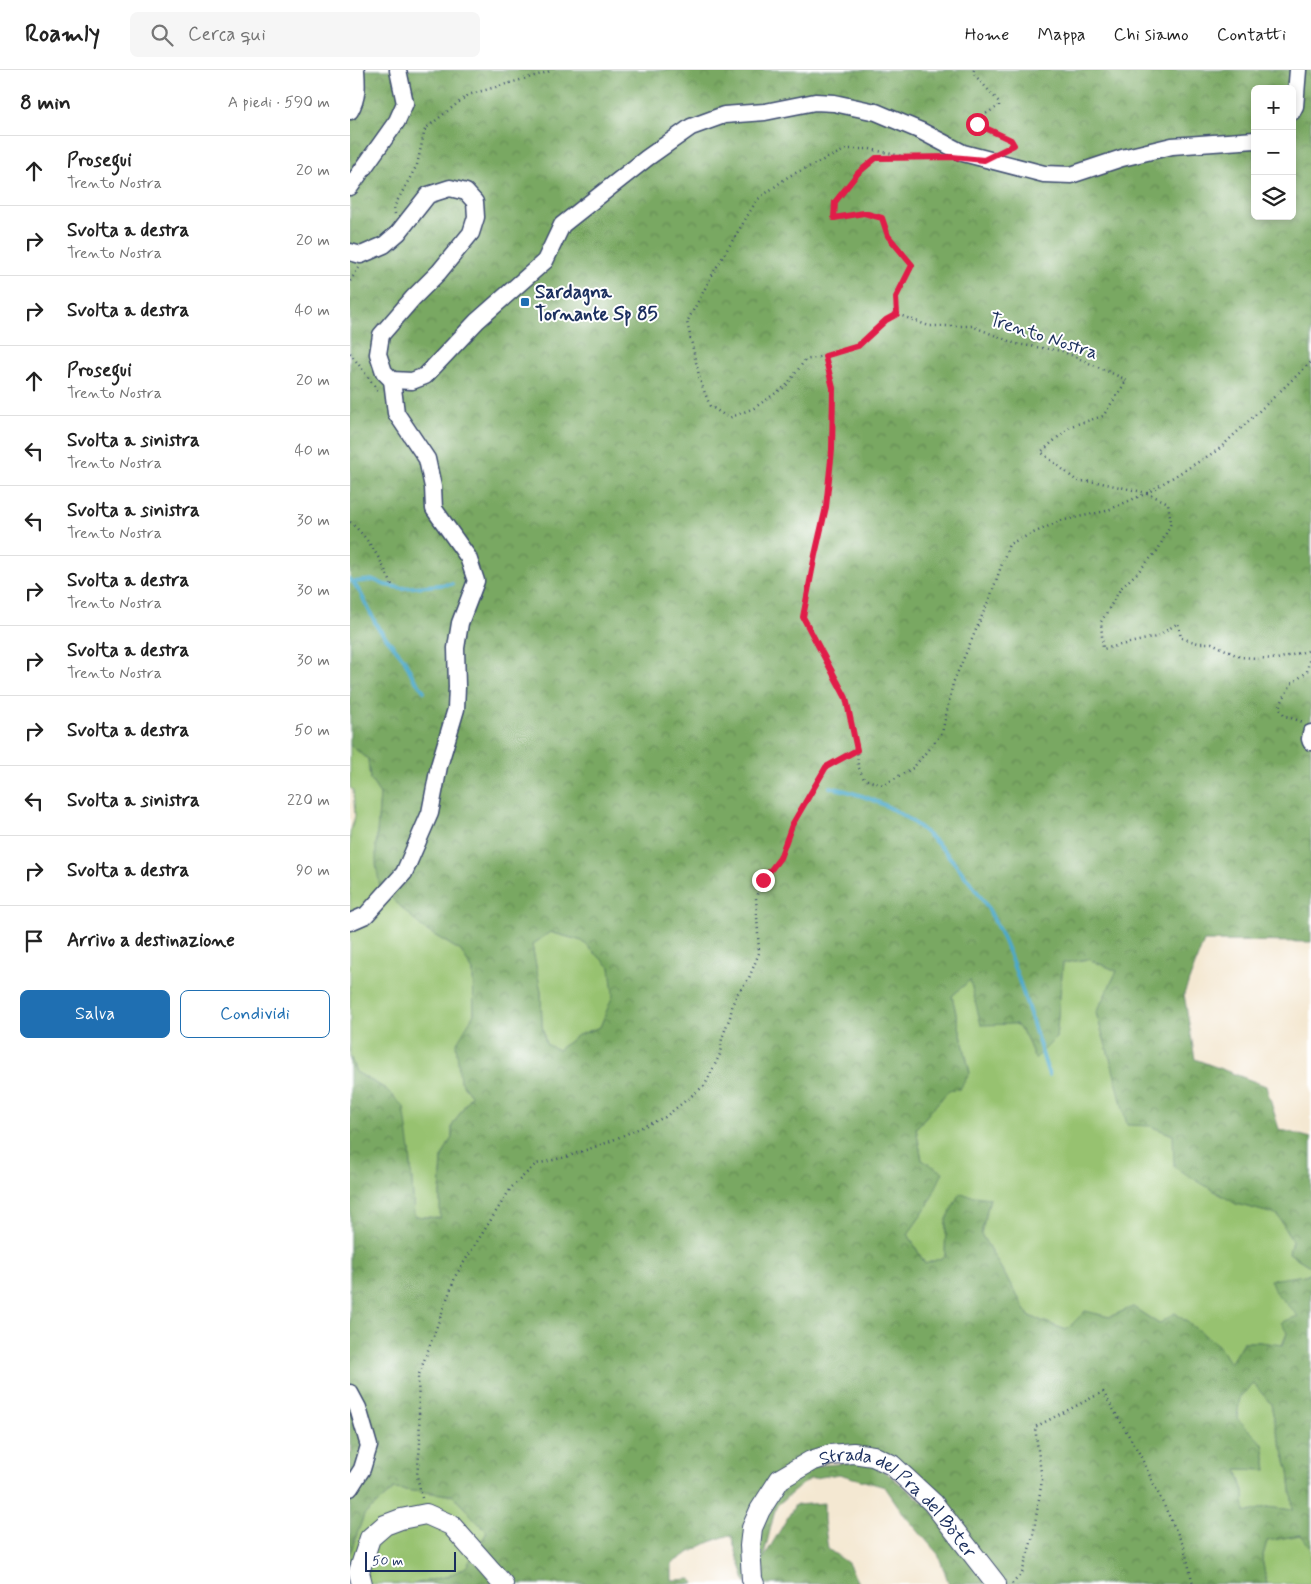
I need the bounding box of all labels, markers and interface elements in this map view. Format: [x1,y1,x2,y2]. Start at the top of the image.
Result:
search box [130,12,480,57]
text: Roamly [25,19,100,50]
icon: search [148,21,176,49]
text: Cerca qui [188,22,266,47]
text: Home [965,23,1009,47]
text: Mappa [1037,23,1086,47]
text: Chi siamo [1114,23,1189,47]
text: Contatti [1217,23,1286,47]
map controls [1251,85,1296,220]
button: + [1251,85,1296,130]
text: 8 min [20,89,71,117]
text: A piedi · 590 m [228,92,330,113]
route start [966,113,989,136]
button: − [1251,130,1296,175]
text: Prosegui [67,148,132,173]
icon: ahead [20,157,48,185]
text: 20 m [296,160,330,181]
text: Trento Nostra [67,173,162,194]
button: layers [1251,175,1296,220]
text: Svolta a destra [67,218,189,243]
icon: right [20,227,48,255]
text: 20 m [296,230,330,251]
text: Trento Nostra [67,243,162,264]
place label: Sardagna Tornante Sp 85 [535,280,658,327]
marker: Sardagna Tornante Sp 85 [519,296,531,308]
icon: right [20,297,48,325]
text: Svolta a destra [67,298,189,323]
text: 40 m [294,300,330,321]
street label: Trento Nostra [986,307,1101,366]
text: Prosegui [67,358,132,383]
icon: ahead [20,367,48,395]
text: 20 m [296,370,330,391]
text: Trento Nostra [67,383,162,404]
text: Svolta a sinistra [67,428,200,453]
icon: left [20,437,48,465]
text: 40 m [294,440,330,461]
text: Trento Nostra [67,453,162,474]
text: Svolta a sinistra [67,498,200,523]
icon: left [20,507,48,535]
text: 30 m [297,510,330,531]
text: Trento Nostra [67,523,162,544]
text: Svolta a destra [67,568,189,593]
icon: right [20,577,48,605]
text: 30 m [297,580,330,601]
text: Trento Nostra [67,593,162,614]
text: Svolta a destra [67,638,189,663]
icon: right [20,647,48,675]
text: 30 m [297,650,330,671]
text: Trento Nostra [67,663,162,684]
icon: right [20,717,48,745]
text: Svolta a destra [67,718,189,743]
text: 50 m [294,720,330,741]
icon: left [20,787,48,815]
text: Svolta a sinistra [67,788,200,813]
text: 220 m [287,790,330,811]
icon: right [20,857,48,885]
text: Svolta a destra [67,858,189,883]
text: 90 m [296,860,330,881]
route end [752,869,775,892]
icon: arrive [20,927,48,955]
text: Arrivo a destinazione [67,928,235,953]
button: Salva [20,990,170,1038]
button: Condividi [180,990,330,1038]
street label: Strada del Pra del Bòter [816,1442,982,1563]
scale bar [365,1549,456,1572]
text: 50 m [372,1552,403,1570]

